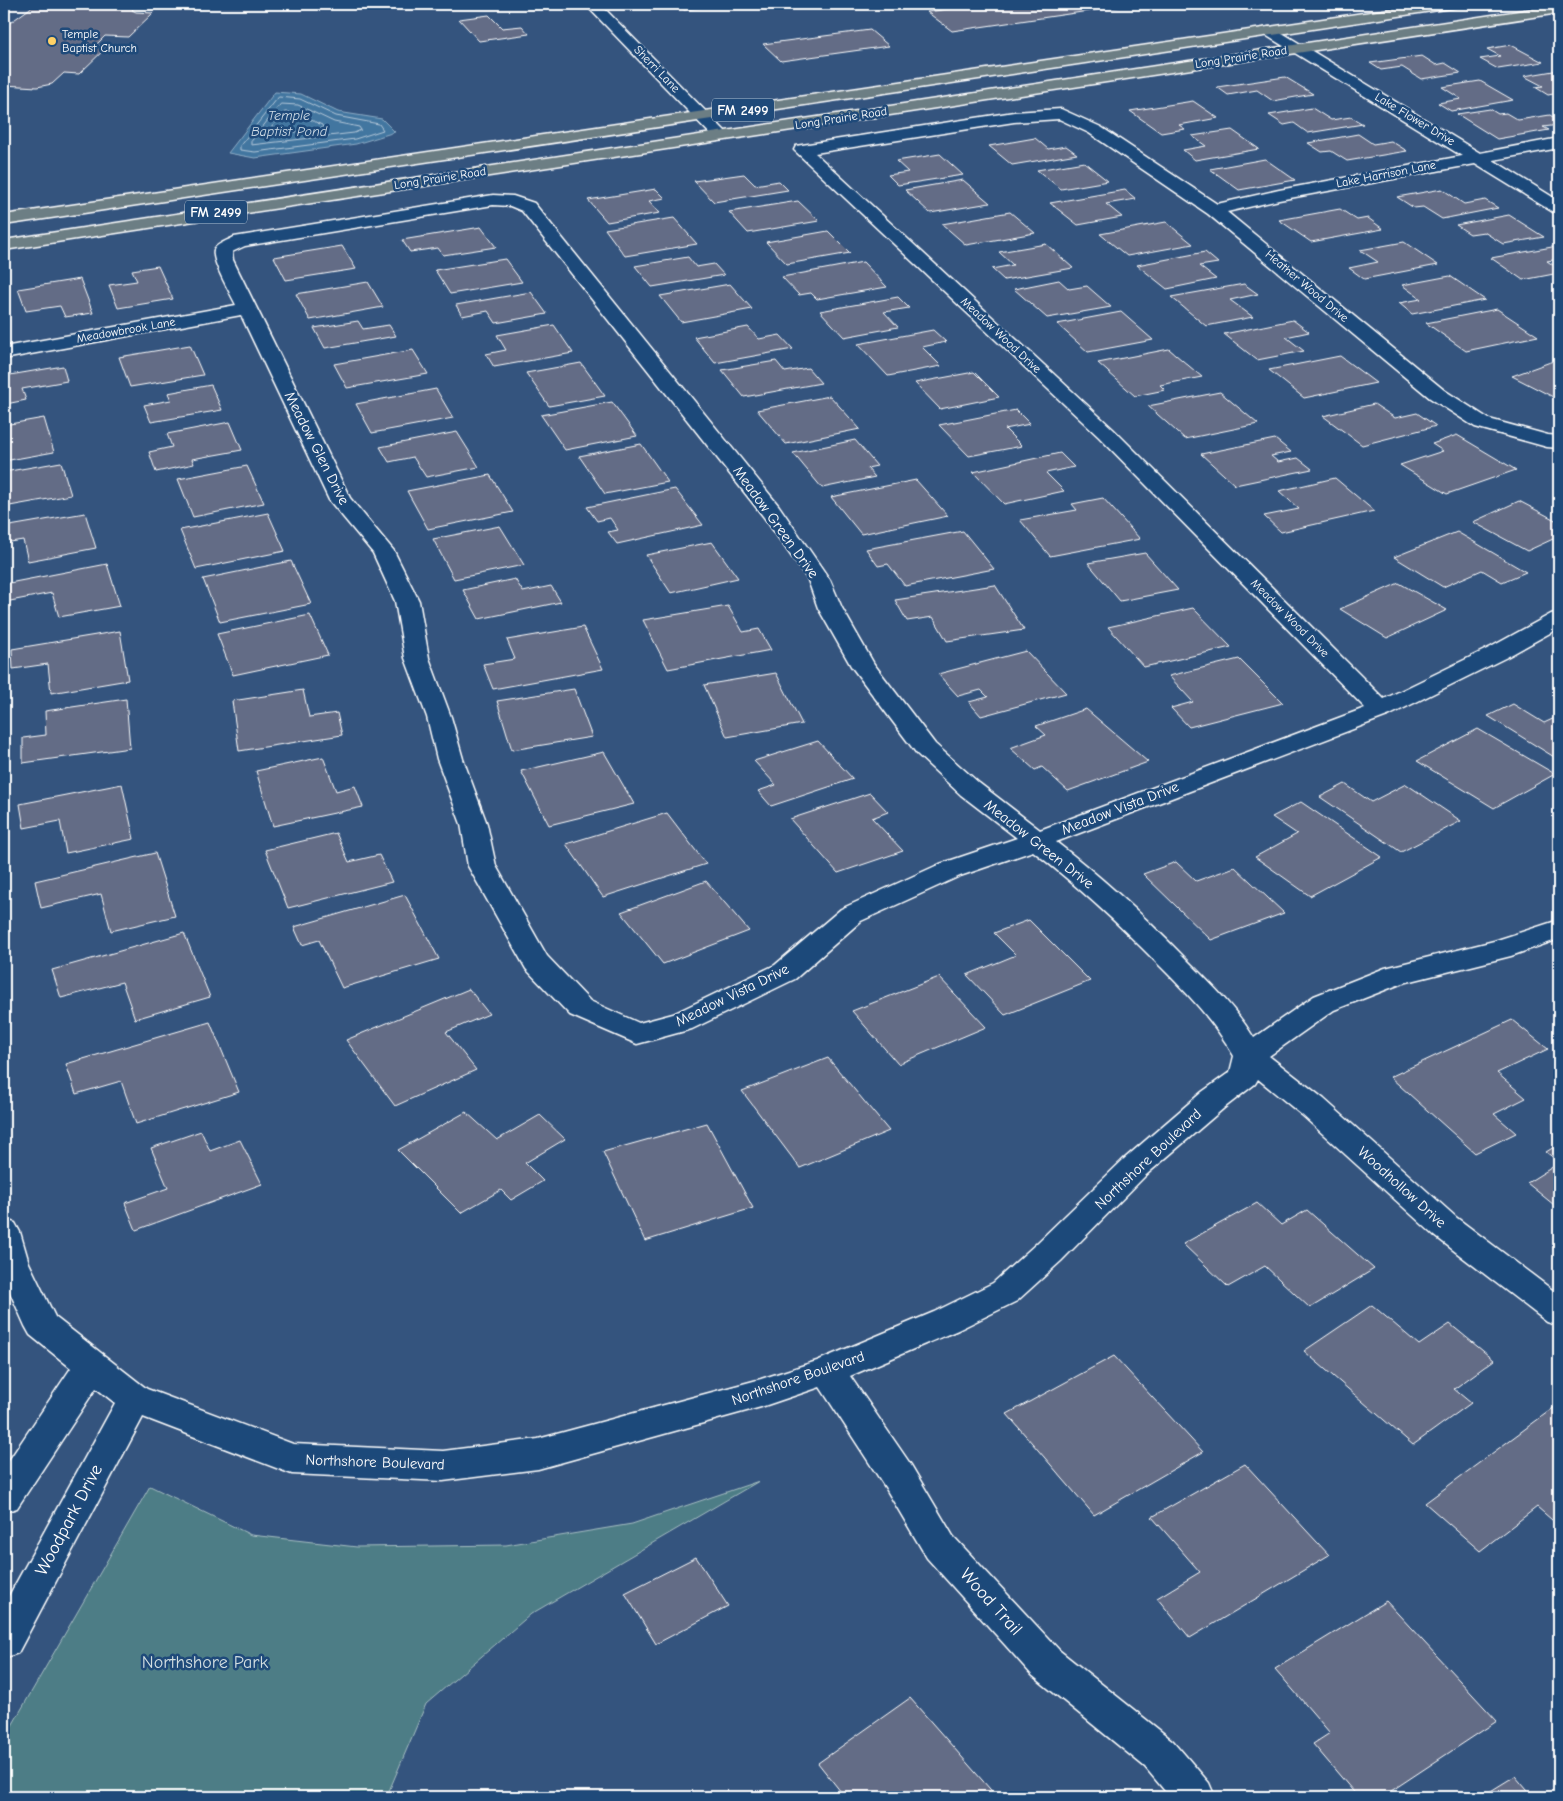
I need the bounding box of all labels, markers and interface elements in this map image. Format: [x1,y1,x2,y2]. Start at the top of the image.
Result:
place label: Temple Baptist Church [62,27,137,55]
marker: Temple Baptist Church [46,35,58,47]
street label: Sherri Lane [631,43,683,95]
street label: Long Prairie Road [1194,43,1288,71]
street label: Lake Flower Drive [1372,90,1458,148]
road number: FM 2499 [712,98,774,122]
street label: Long Prairie Road [794,104,888,132]
water label: Temple Baptist Pond [251,107,328,140]
street label: Lake Harrison Lane [1335,157,1437,191]
street label: Long Prairie Road [393,164,487,192]
road number: FM 2499 [185,200,247,223]
street label: Heather Wood Drive [1263,247,1351,325]
street label: Meadow Wood Drive [958,294,1044,376]
street label: Meadowbrook Lane [75,314,177,346]
street label: Meadow Glen Drive [281,388,354,508]
street label: Meadow Green Drive [729,462,823,582]
street label: Meadow Wood Drive [1248,576,1332,660]
street label: Meadow Vista Drive [1059,777,1182,839]
street label: Meadow Green Drive [980,795,1098,893]
street label: Meadow Vista Drive [672,959,792,1030]
street label: Northshore Boulevard [1091,1105,1205,1213]
street label: Woodhollow Drive [1354,1143,1450,1232]
street label: Northshore Boulevard [729,1347,867,1409]
street label: Northshore Boulevard [305,1451,445,1473]
street label: Woodpark Drive [31,1461,107,1579]
street label: Wood Trail [955,1564,1027,1640]
park label: Northshore Park [142,1652,268,1673]

